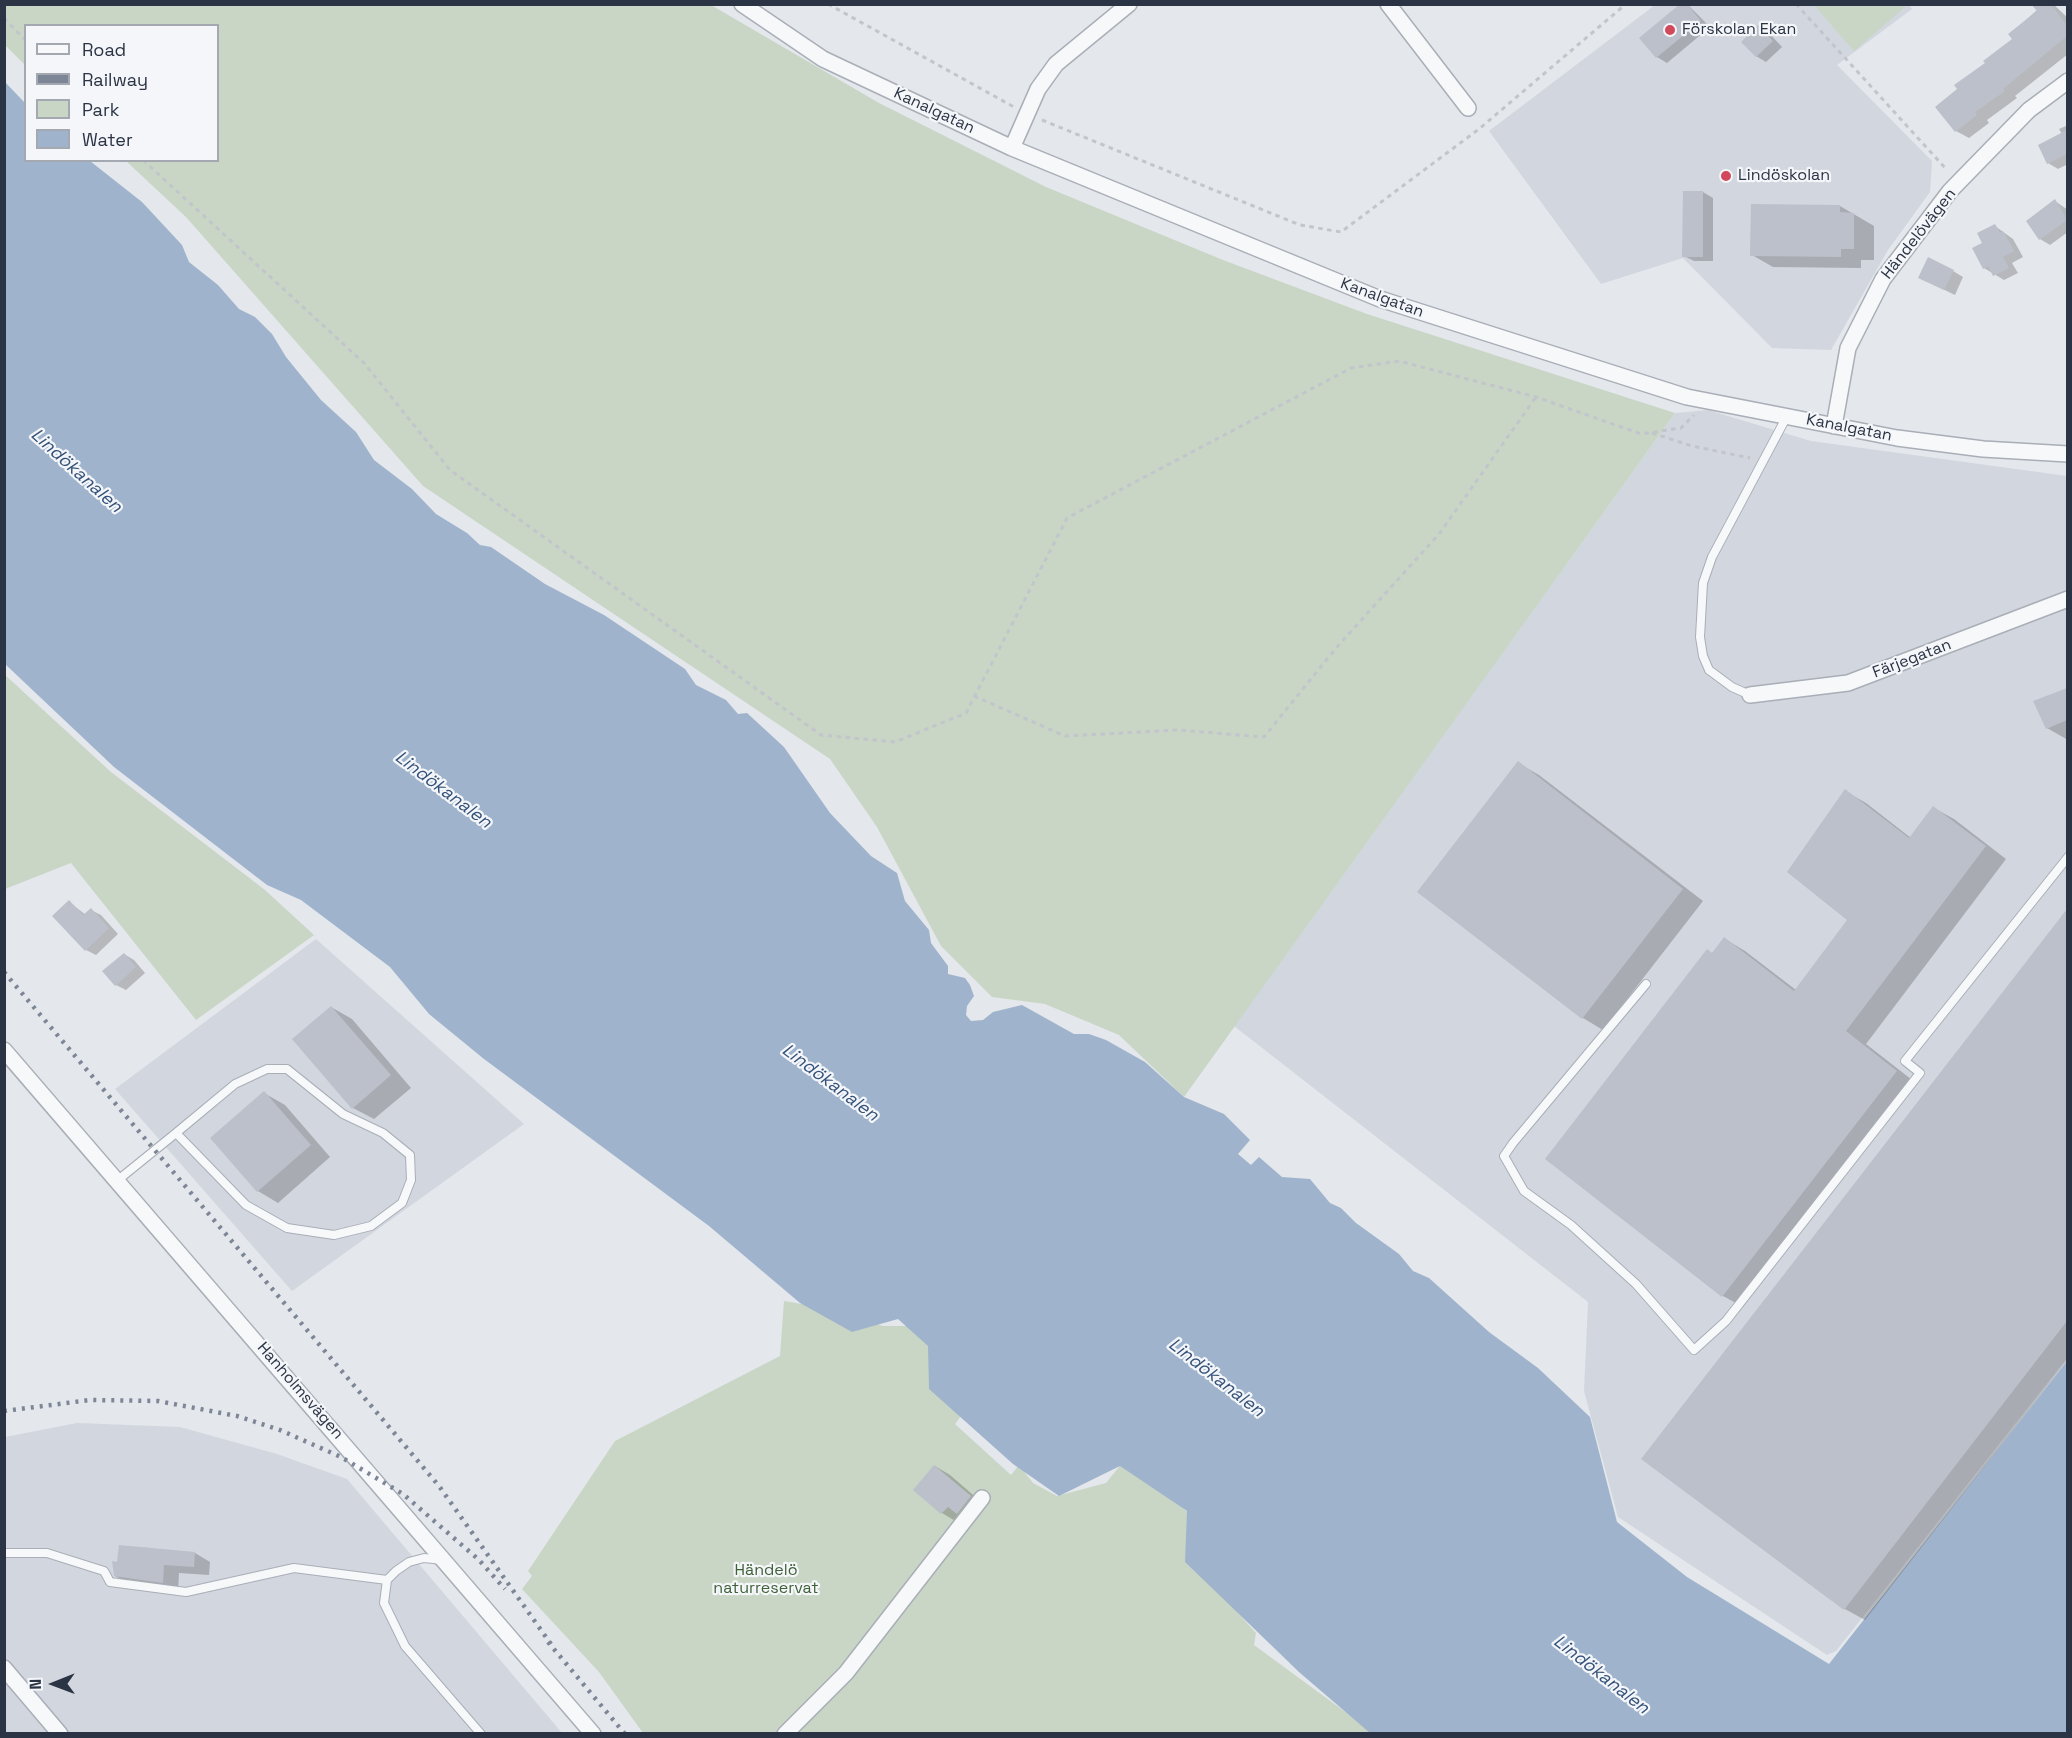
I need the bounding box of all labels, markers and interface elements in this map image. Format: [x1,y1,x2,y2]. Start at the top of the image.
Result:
place label: Förskolan Ekan [1682,20,1796,40]
marker: Förskolan Ekan [1663,23,1677,37]
legend [24,24,219,162]
text: Road [82,38,126,61]
text: Railway [82,68,148,91]
street label: Kanalgatan [890,84,978,138]
text: Park [82,98,119,121]
text: Water [82,128,133,151]
place label: Lindöskolan [1738,166,1830,186]
marker: Lindöskolan [1719,169,1733,183]
street label: Händelövägen [1878,185,1960,283]
street label: Kanalgatan [1338,274,1426,322]
street label: Kanalgatan [1804,410,1894,446]
water label: Lindökanalen [26,424,126,518]
street label: Färjegatan [1870,635,1954,683]
water label: Lindökanalen [390,747,496,833]
water label: Lindökanalen [777,1040,883,1126]
water label: Lindökanalen [1164,1334,1268,1422]
street label: Hanholmsvägen [253,1339,347,1443]
park label: Händelö naturreservat [713,1561,819,1599]
water label: Lindökanalen [1549,1631,1653,1719]
north arrow [24,1654,84,1714]
text: N [25,1679,46,1690]

